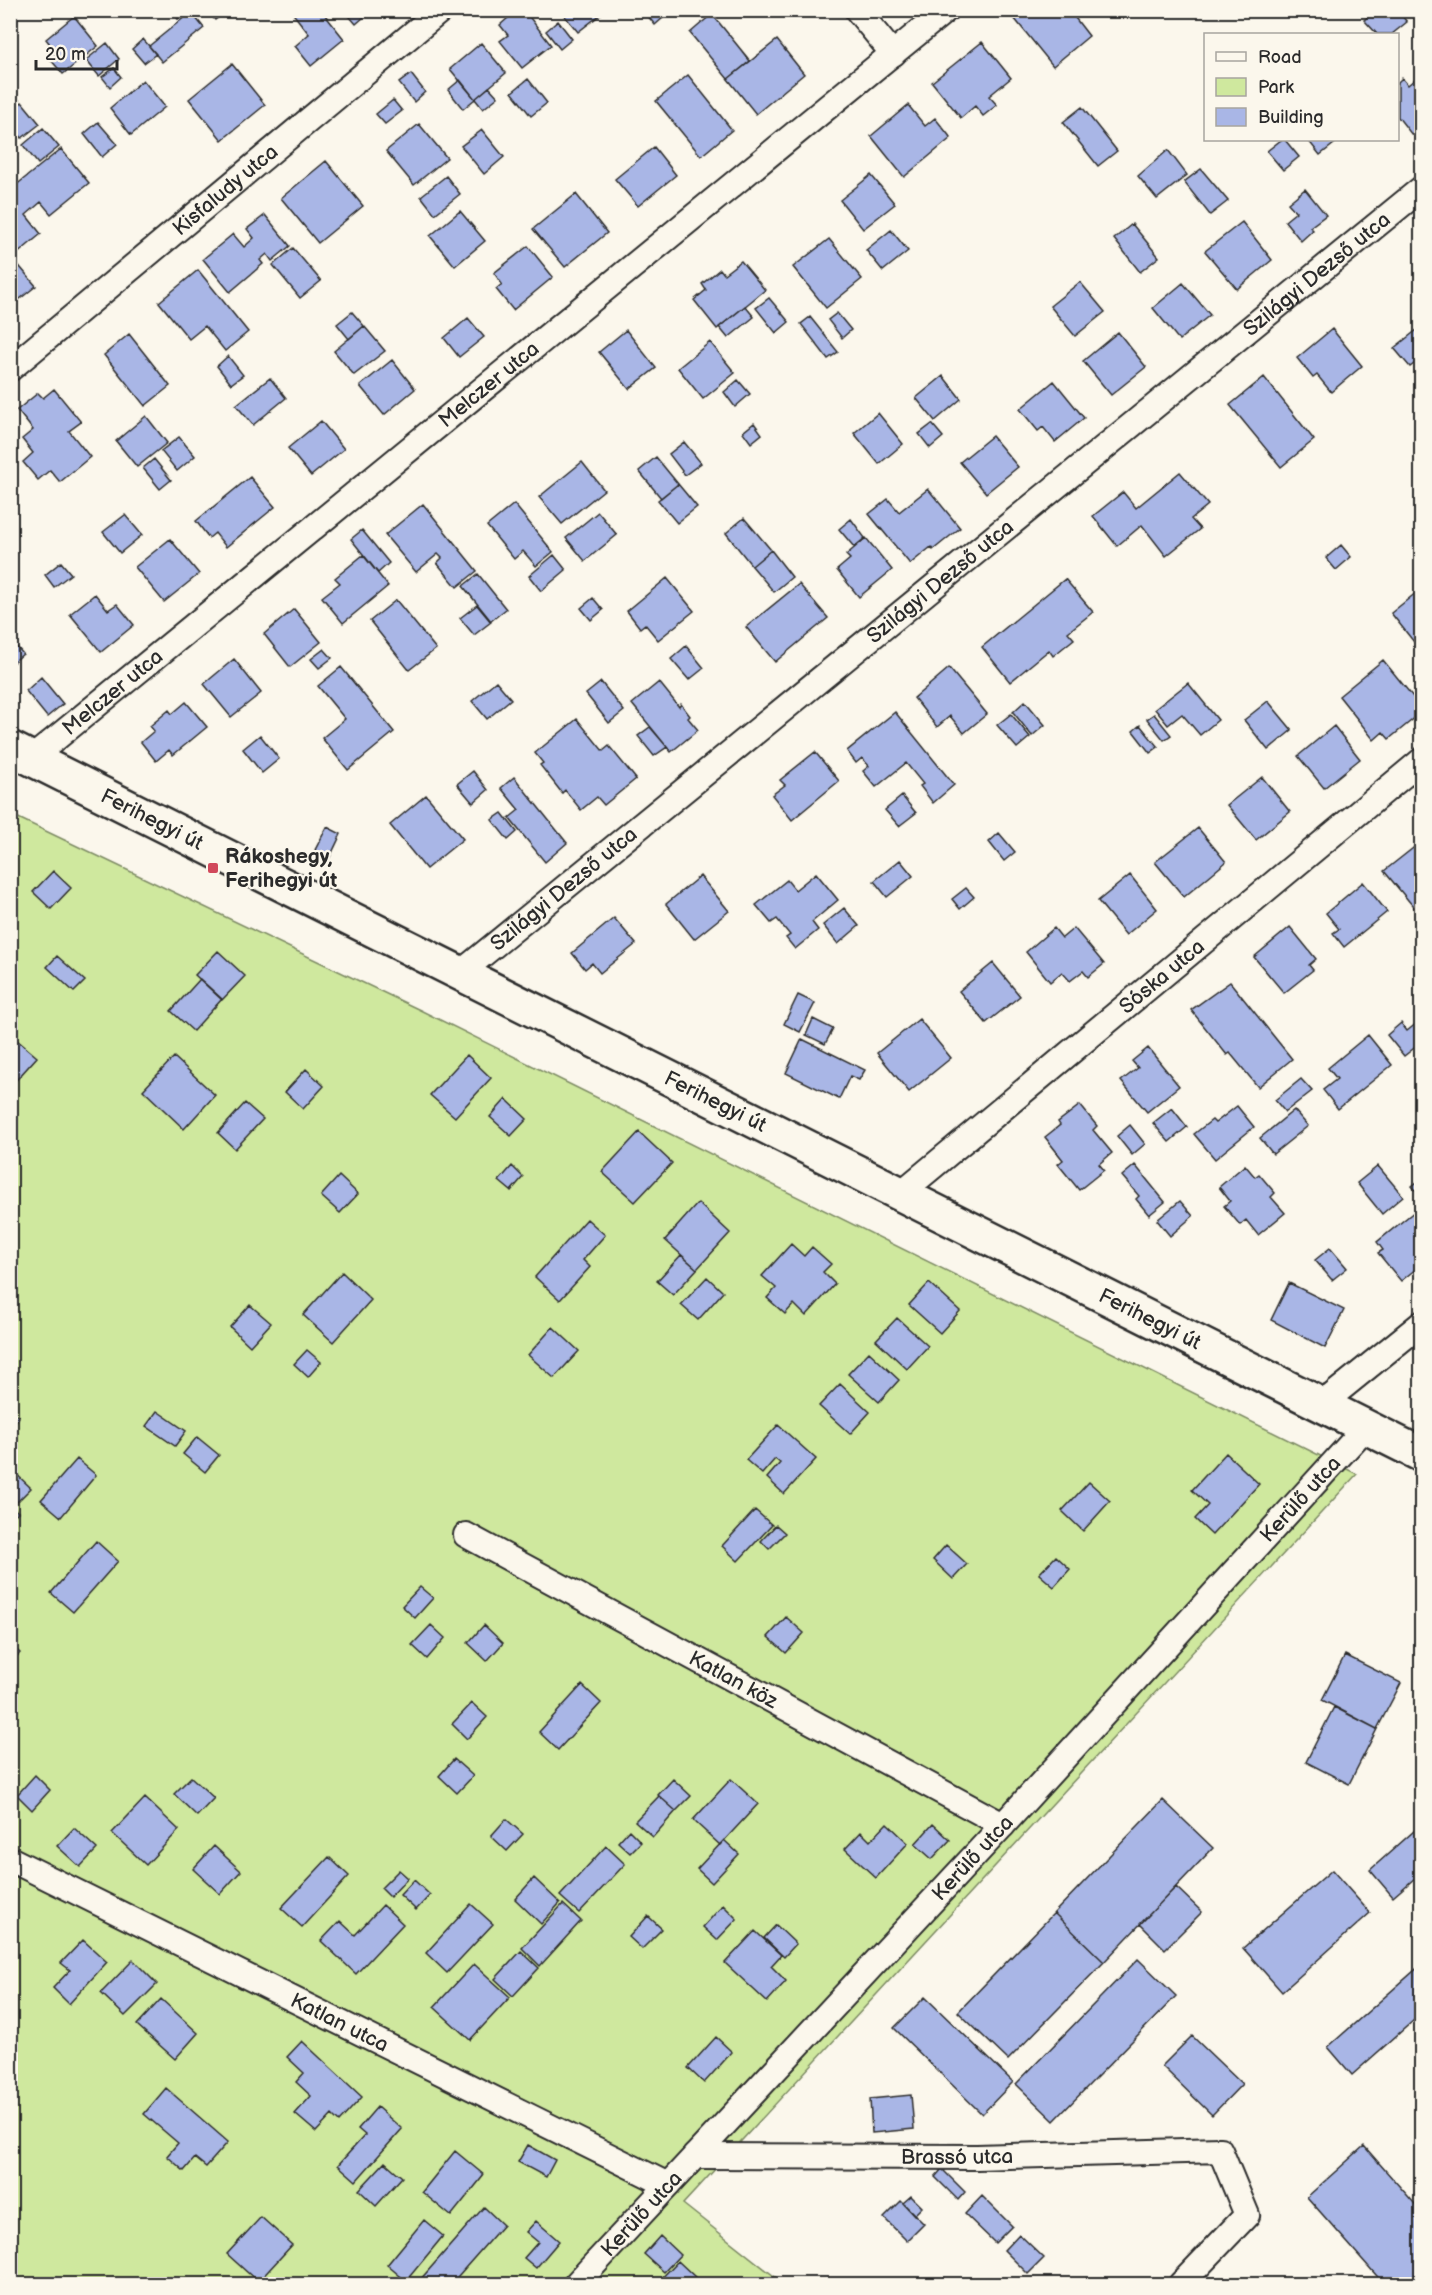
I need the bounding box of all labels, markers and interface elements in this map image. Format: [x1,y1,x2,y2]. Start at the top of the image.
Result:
scale bar [36,33,117,71]
legend [1204,33,1399,141]
text: 20 m [45,44,86,65]
text: Road [1258,47,1302,68]
text: Park [1258,77,1294,98]
text: Building [1258,107,1324,128]
street label: Kisfaludy utca [168,139,283,241]
street label: Szilágyi Dezső utca [1238,207,1395,342]
street label: Melczer utca [434,336,544,433]
street label: Szilágyi Dezső utca [862,514,1019,649]
street label: Melczer utca [58,644,168,741]
street label: Ferihegyi út [97,784,208,856]
street label: Szilágyi Dezső utca [485,822,642,956]
place label: Rákoshegy, Ferihegyi út [225,844,337,893]
marker: Rákoshegy, Ferihegyi út [206,861,220,875]
street label: Sóska utca [1114,934,1210,1019]
street label: Ferihegyi út [660,1066,771,1138]
street label: Ferihegyi út [1095,1283,1206,1356]
street label: Kerülő utca [1255,1451,1346,1548]
street label: Katlan köz [685,1646,783,1714]
street label: Kerülő utca [927,1810,1019,1906]
street label: Katlan utca [286,1988,393,2058]
street label: Brassó utca [901,2144,1014,2170]
street label: Kerülő utca [596,2166,688,2262]

